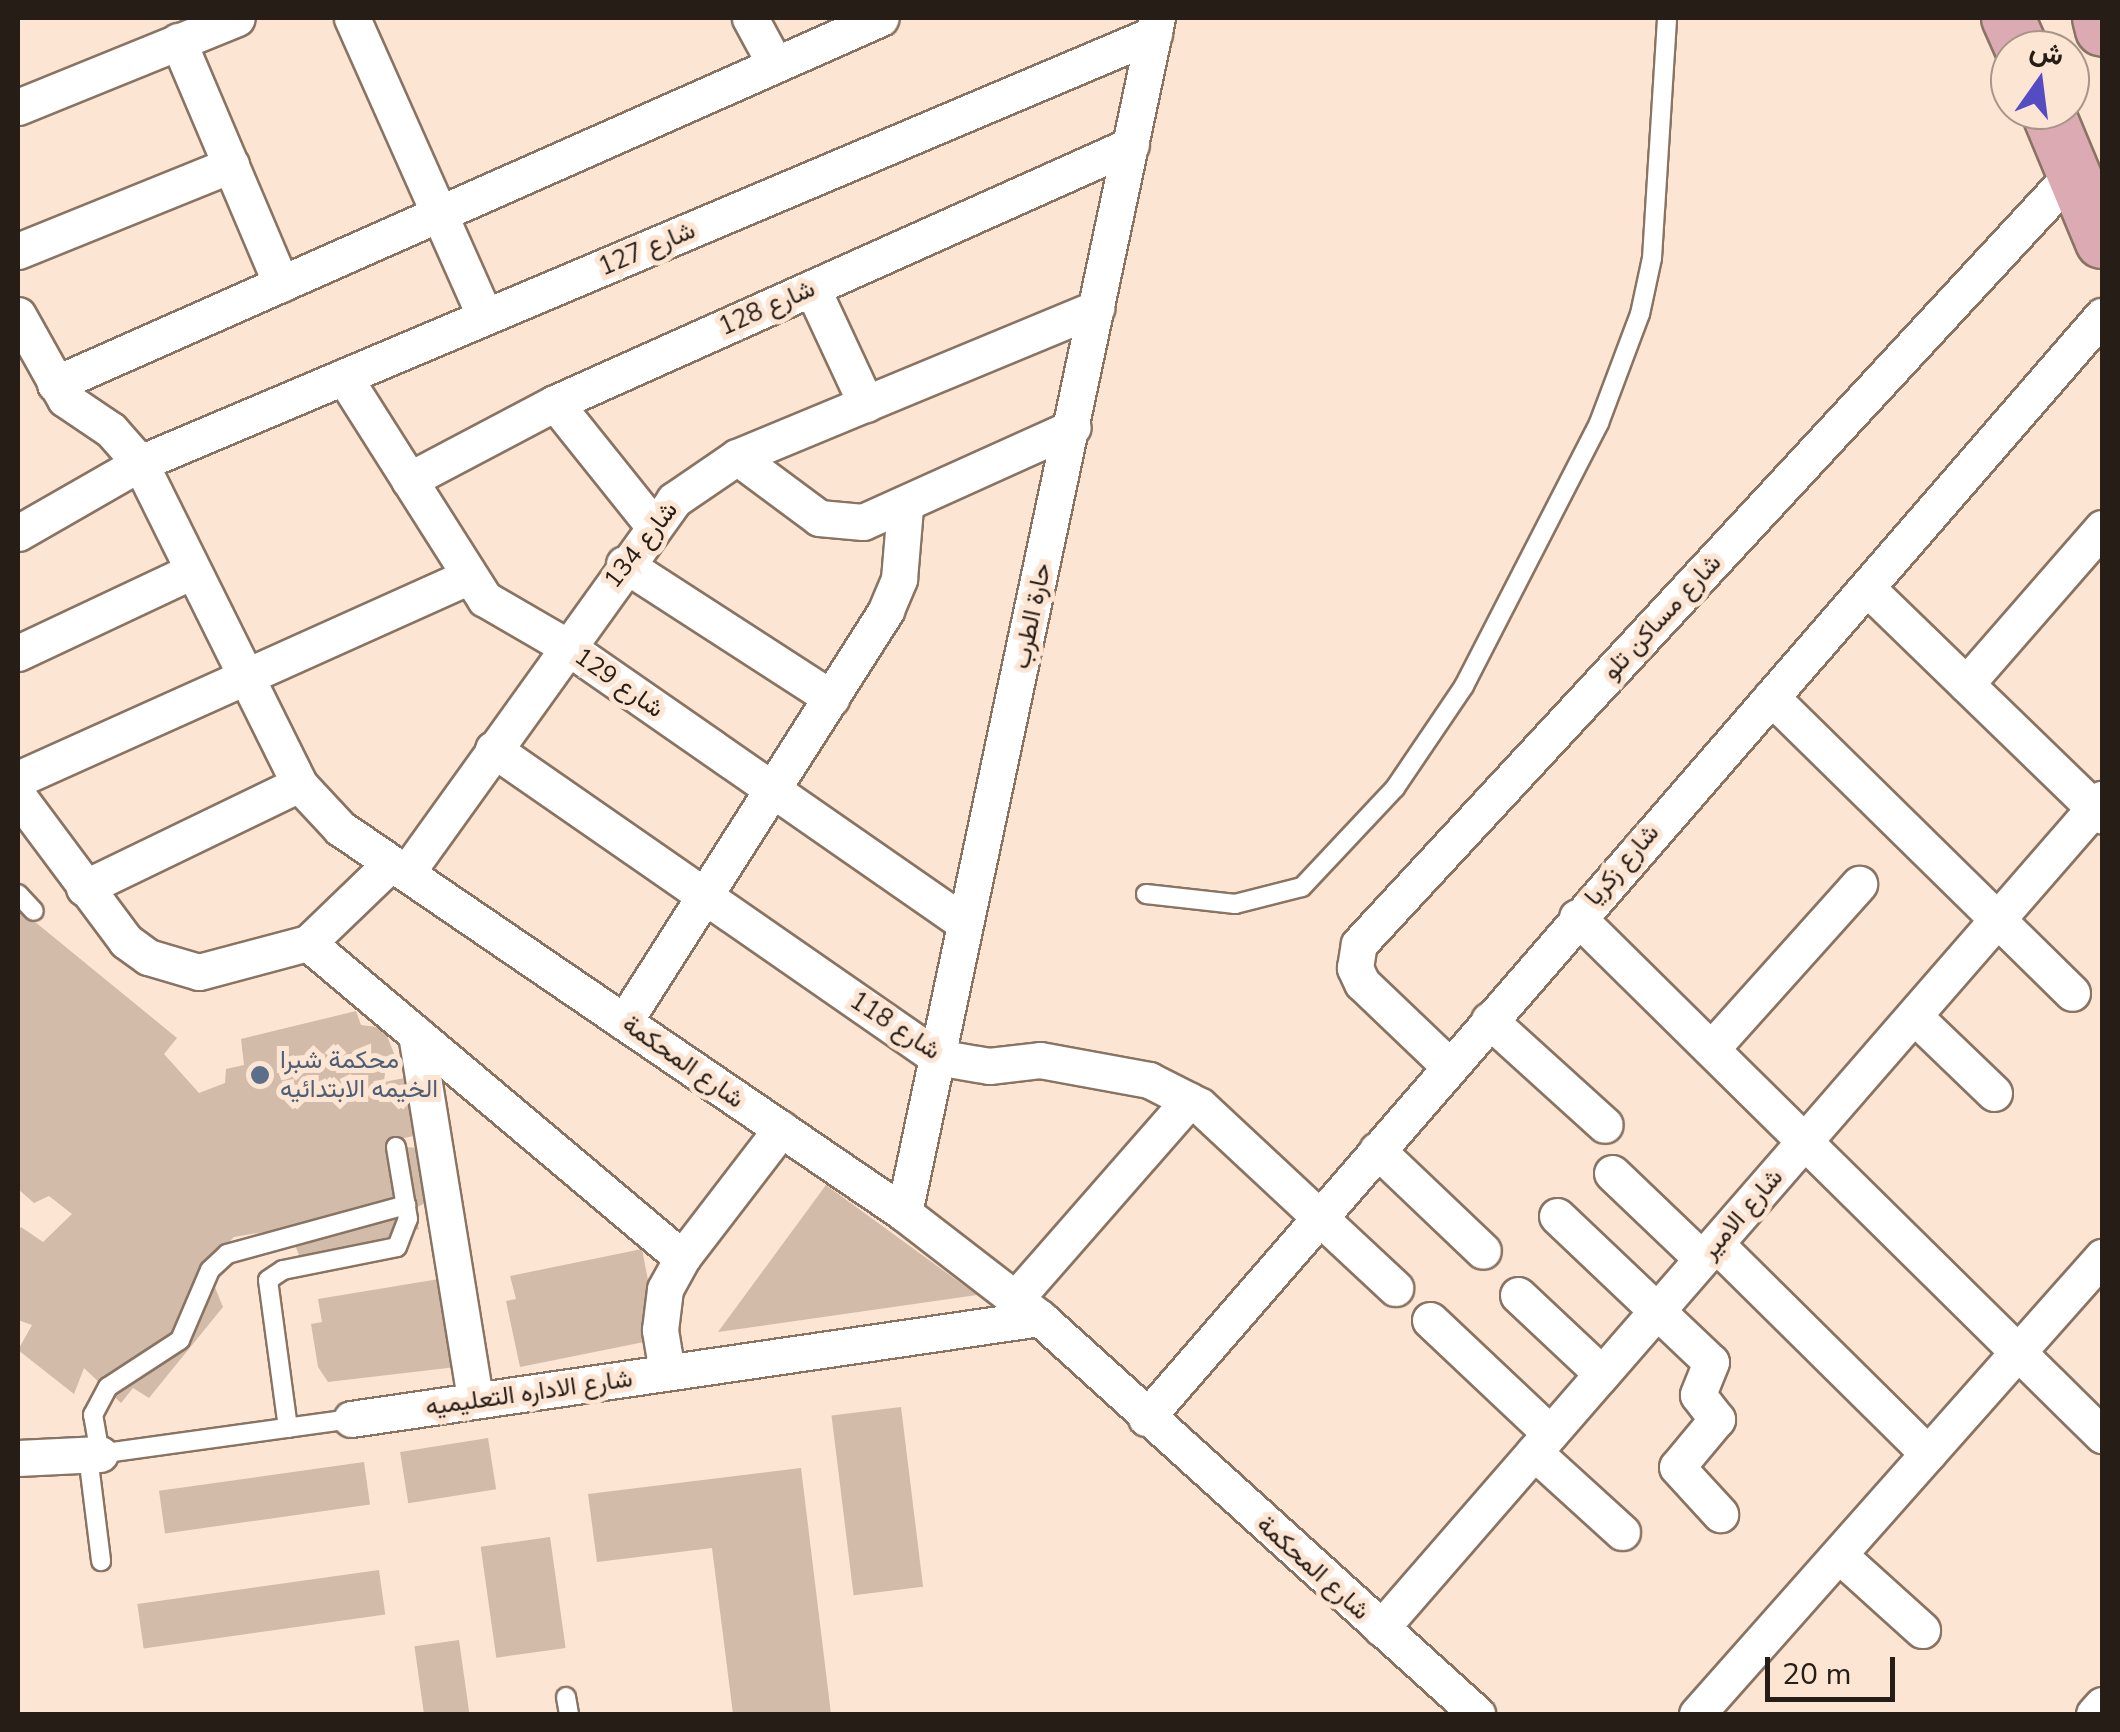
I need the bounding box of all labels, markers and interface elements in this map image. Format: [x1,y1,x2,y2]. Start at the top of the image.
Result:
north arrow [1990,30,2090,130]
text: ش [2026,30,2068,75]
street label: شارع 127 [594,215,700,283]
street label: شارع 128 [714,274,820,342]
street label: شارع 134 [598,496,684,594]
street label: شارع مساكن تلو [1596,548,1728,686]
street label: حارة الطرب [1006,560,1058,672]
street label: شارع 129 [569,642,669,724]
street label: شارع زكريا [1579,818,1665,912]
street label: شارع 118 [844,986,946,1066]
street label: شارع المحكمة [617,1009,749,1115]
place label: محكمة شبرا الخيمه الابتدائيه [280,1046,438,1105]
marker: محكمة شبرا الخيمه الابتدائيه [249,1064,271,1086]
street label: شارع الامير [1695,1163,1789,1265]
street label: شارع الاداره التعليميه [424,1364,634,1422]
street label: شارع المحكمة [1251,1510,1375,1626]
scale bar [1770,1637,1900,1699]
text: 20 m [1782,1654,1851,1695]

